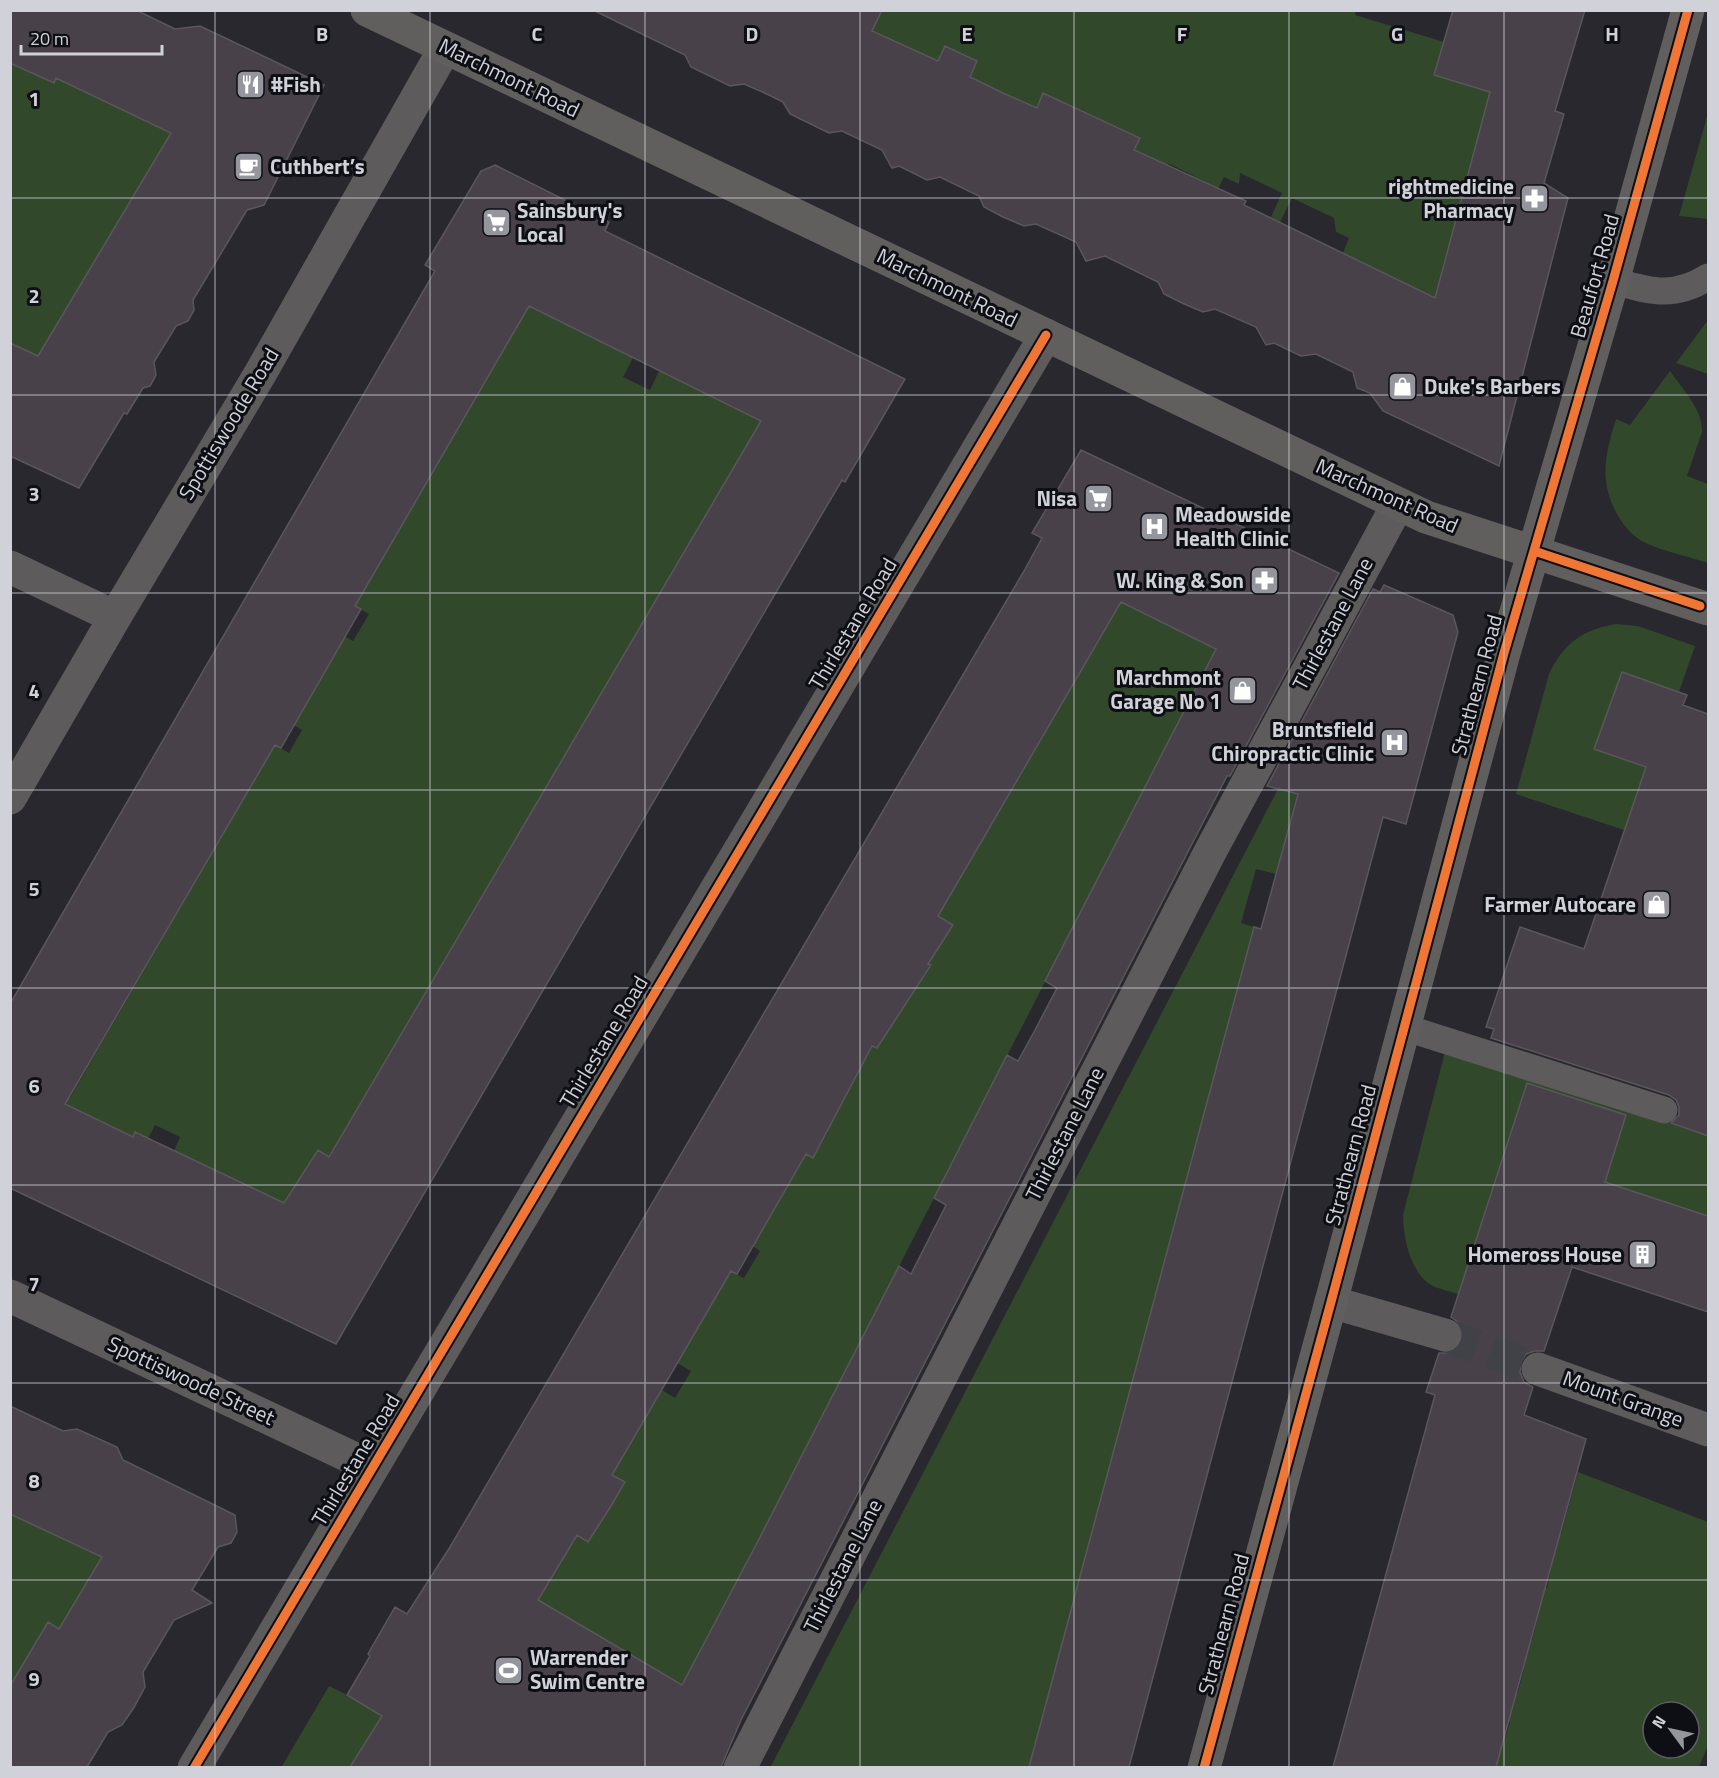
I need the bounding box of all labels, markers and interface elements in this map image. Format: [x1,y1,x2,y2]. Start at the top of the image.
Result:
scale bar [21,18,162,56]
text: B [316,18,328,49]
text: C [532,18,543,49]
text: D [746,18,758,49]
text: E [961,18,973,49]
text: F [1177,18,1188,49]
text: G [1391,18,1403,49]
text: H [1605,18,1619,49]
text: 20 m [30,25,69,52]
street label: Marchmont Road [434,29,585,125]
place label: #Fish [271,68,321,100]
restaurant icon: #Fish [234,69,266,101]
text: 1 [28,83,40,114]
place label: Cuthbert’s [270,150,365,182]
cafe icon: Cuthbert’s [233,151,265,183]
place label: rightmedicine Pharmacy [1388,170,1514,226]
pharmacy icon: rightmedicine Pharmacy [1519,183,1551,215]
place label: Sainsbury's Local [517,194,622,250]
supermarket icon: Sainsbury's Local [480,207,512,239]
street label: Beaufort Road [1561,210,1627,342]
street label: Marchmont Road [872,239,1023,335]
text: 2 [28,280,40,311]
street label: Spottiswoode Road [170,341,286,506]
place label: Duke's Barbers [1424,370,1561,402]
shop icon: Duke's Barbers [1387,371,1419,403]
street label: Marchmont Road [1311,449,1464,541]
text: 3 [28,478,40,509]
place label: Nisa [1036,482,1077,514]
supermarket icon: Nisa [1082,483,1114,515]
place label: Meadowside Health Clinic [1175,498,1291,554]
hospital icon: Meadowside Health Clinic [1138,511,1170,543]
street label: Thirlestane Road [800,551,904,696]
street label: Thirlestane Lane [1284,551,1381,696]
place label: W. King & Son [1116,564,1244,596]
pharmacy icon: W. King & Son [1249,565,1281,597]
street label: Strathearn Road [1442,611,1510,759]
place label: Marchmont Garage No 1 [1110,661,1221,717]
shop icon: Marchmont Garage No 1 [1226,674,1258,706]
text: 4 [28,675,40,706]
place label: Bruntsfield Chiropractic Clinic [1211,713,1374,769]
hospital icon: Bruntsfield Chiropractic Clinic [1379,726,1411,758]
text: 5 [28,873,40,904]
place label: Farmer Autocare [1484,888,1636,920]
shop icon: Farmer Autocare [1641,889,1673,921]
street label: Thirlestane Road [551,969,655,1114]
street label: Thirlestane Lane [1017,1061,1112,1206]
text: 6 [28,1070,40,1101]
street label: Strathearn Road [1316,1081,1384,1229]
place label: Homeross House [1467,1238,1622,1270]
building icon: Homeross House [1627,1239,1659,1271]
text: 7 [28,1268,40,1299]
street label: Spottiswoode Street [103,1327,281,1433]
street label: Mount Grange [1558,1361,1688,1435]
street label: Thirlestane Road [303,1387,407,1532]
text: 8 [28,1465,40,1496]
street label: Thirlestane Lane [795,1493,890,1638]
street label: Strathearn Road [1189,1550,1257,1698]
place label: Warrender Swim Centre [530,1641,645,1697]
sports icon: Warrender Swim Centre [493,1654,525,1686]
text: 9 [28,1663,40,1694]
north arrow [1641,1700,1701,1760]
text: N [1645,1711,1672,1733]

